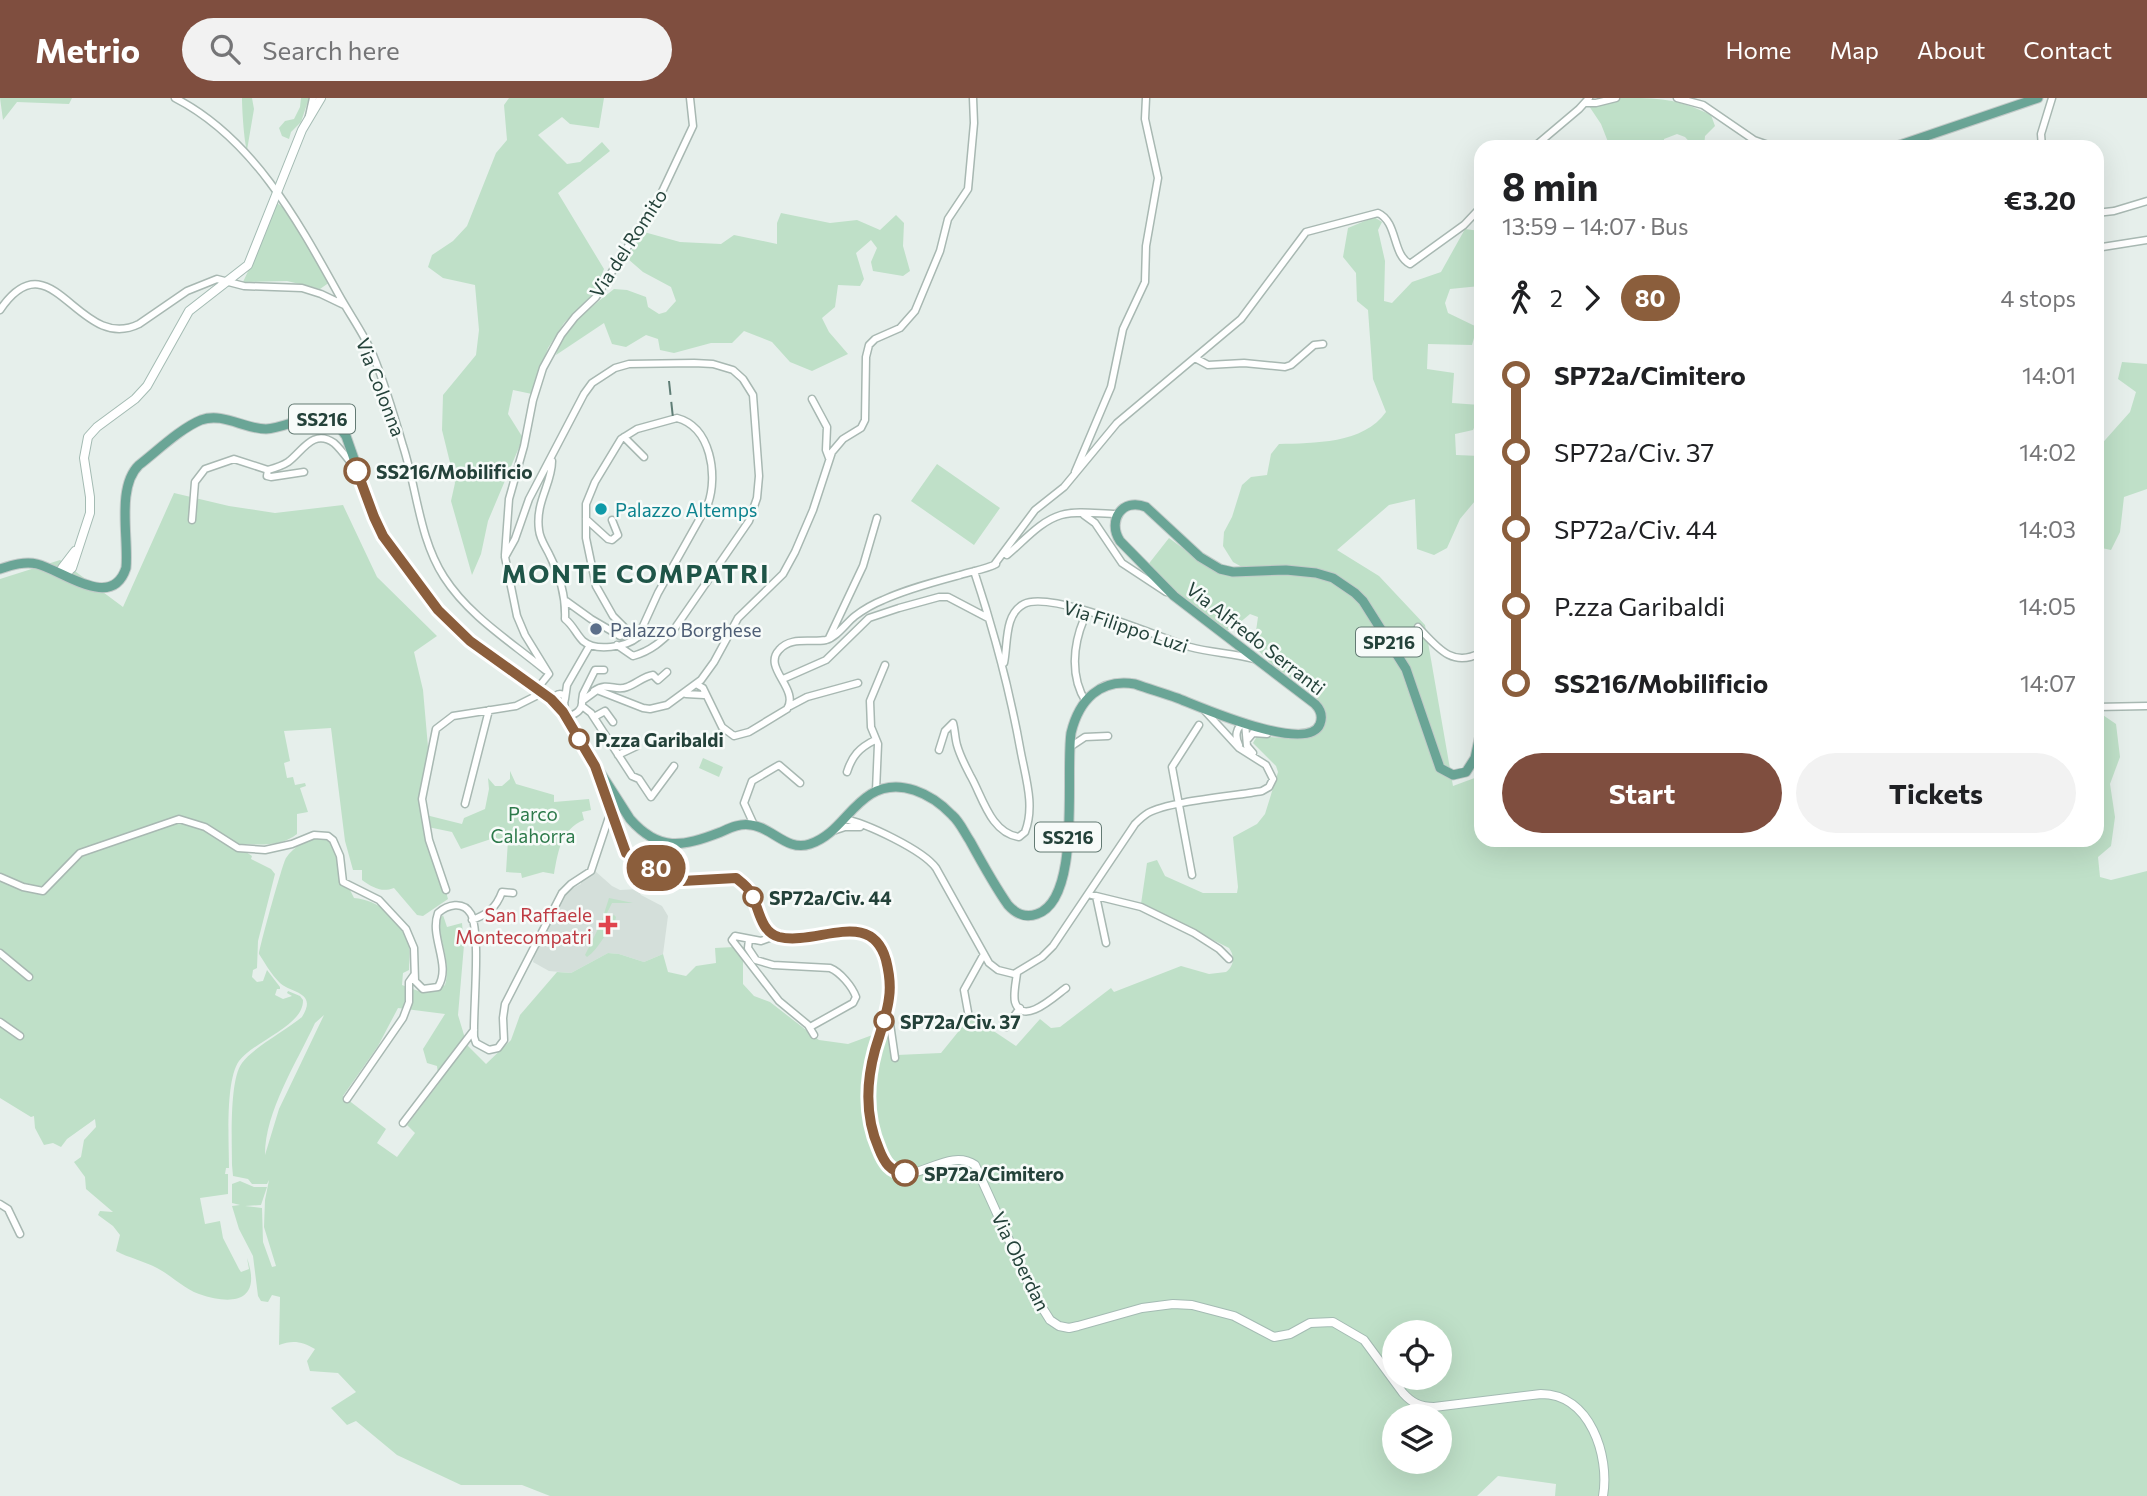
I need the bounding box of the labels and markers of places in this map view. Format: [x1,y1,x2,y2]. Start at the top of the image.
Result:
marker: SS216/Mobilificio [344,458,370,484]
place label: SS216/Mobilificio [376,460,533,483]
place label: Palazzo Altemps [615,498,757,521]
marker: Palazzo Altemps [593,501,609,517]
place label: Palazzo Borghese [610,618,762,641]
marker: Palazzo Borghese [588,621,604,637]
place label: P.zza Garibaldi [595,728,724,751]
marker: P.zza Garibaldi [569,729,589,749]
place label: SP72a/Civ. 44 [769,886,892,909]
marker: SP72a/Civ. 44 [743,887,763,907]
place label: San Raffaele Montecompatri [455,903,592,948]
marker: San Raffaele Montecompatri [598,915,618,935]
place label: SP72a/Civ. 37 [900,1010,1021,1033]
marker: SP72a/Civ. 37 [874,1011,894,1031]
marker: SP72a/Cimitero [892,1160,918,1186]
place label: SP72a/Cimitero [924,1162,1064,1185]

